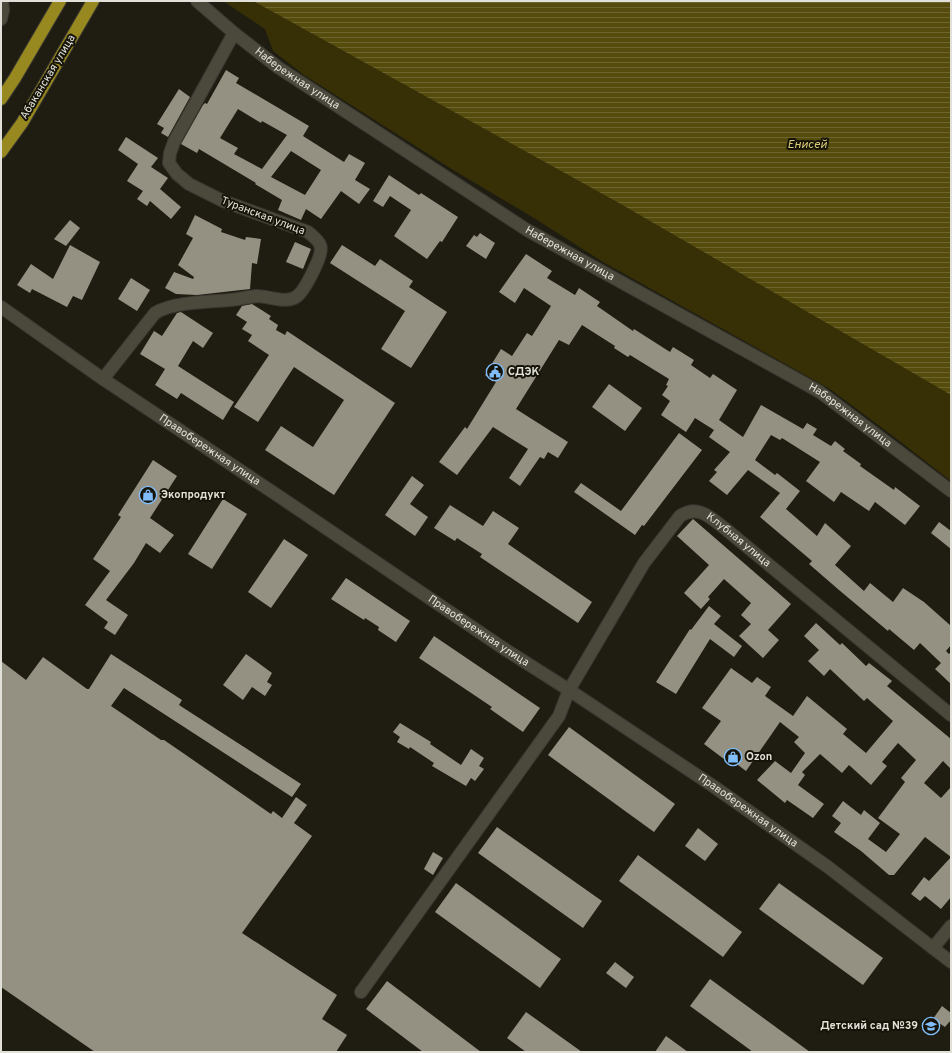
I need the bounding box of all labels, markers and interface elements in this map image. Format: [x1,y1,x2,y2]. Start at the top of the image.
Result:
street label: Абаканская улица [17,32,79,122]
street label: Набережная улица [252,45,342,113]
water label: Енисей [787,137,828,153]
street label: Туранская улица [219,194,307,238]
street label: Набережная улица [523,223,617,284]
public building icon: СДЭК [485,362,505,382]
place label: СДЭК [508,365,540,379]
street label: Набережная улица [806,380,895,451]
street label: Правобережная улица [156,411,263,489]
shop icon: Экопродукт [138,485,158,505]
place label: Экопродукт [161,488,225,502]
street label: Клубная улица [704,510,774,571]
street label: Правобережная улица [425,592,532,670]
shop icon: Ozon [723,747,743,767]
place label: Ozon [746,750,772,764]
street label: Правобережная улица [695,771,801,851]
school or university icon: Детский сад №39 [921,1016,941,1036]
place label: Детский сад №39 [820,1019,918,1033]

